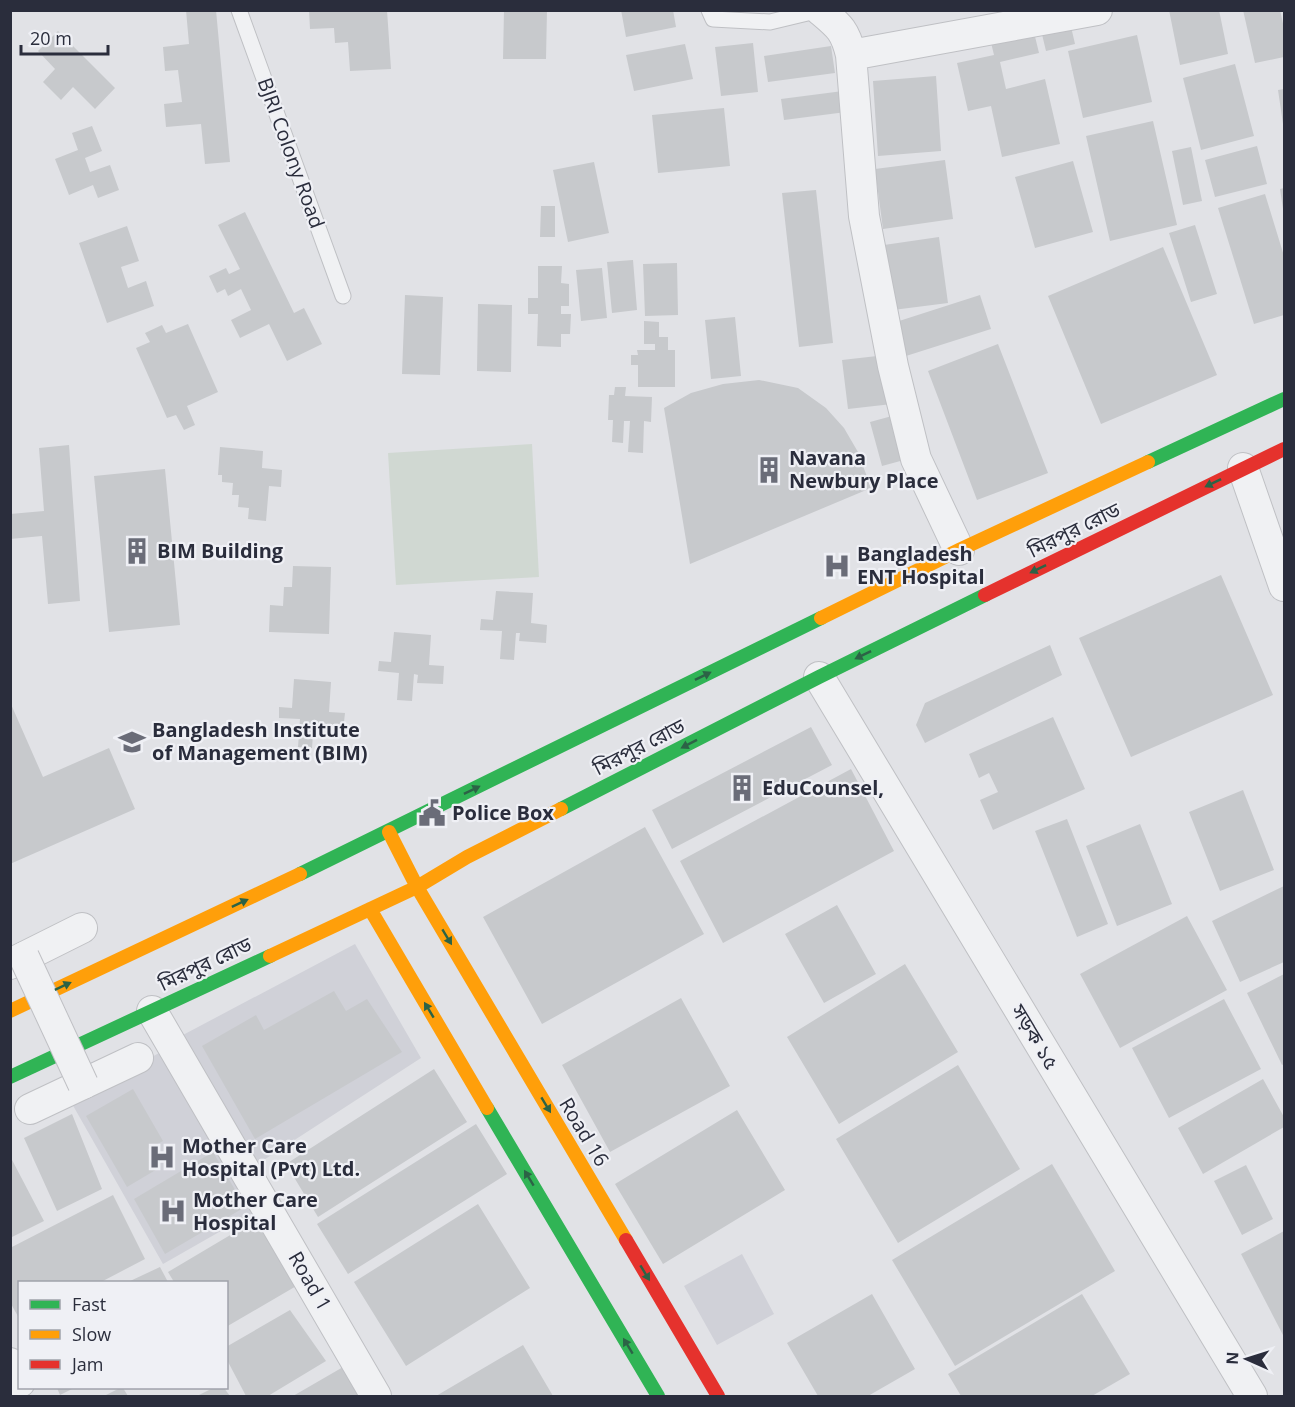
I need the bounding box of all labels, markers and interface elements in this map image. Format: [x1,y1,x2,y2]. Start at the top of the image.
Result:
scale bar [21,18,108,56]
text: 20 m [30,26,72,50]
street label: BJRI Colony Road [252,74,331,232]
place label: Navana Newbury Place [789,444,939,494]
building icon: Navana Newbury Place [754,455,784,485]
one-way arrow [1204,478,1221,488]
street label: মিরপুর রোড [1022,495,1125,564]
building icon: BIM Building [122,536,152,566]
place label: BIM Building [157,537,284,564]
place label: Bangladesh ENT Hospital [857,540,985,590]
hospital icon: Bangladesh ENT Hospital [822,551,852,581]
one-way arrow [1029,565,1046,574]
one-way arrow [854,651,871,660]
one-way arrow [695,671,712,681]
street label: মিরপুর রোড [587,712,690,782]
place label: Bangladesh Institute of Management (BIM) [152,716,368,766]
school or university icon: Bangladesh Institute of Management (BIM) [117,727,147,757]
one-way arrow [680,738,698,748]
building icon: EduCounsel, [727,773,757,803]
place label: EduCounsel, [762,774,884,801]
one-way arrow [463,785,480,795]
public building icon: Police Box [417,798,447,828]
place label: Police Box [452,799,554,826]
one-way arrow [231,898,248,907]
one-way arrow [441,929,452,945]
street label: মিরপুর রোড [153,930,256,997]
one-way arrow [55,982,72,991]
street label: সড়ক ১৫ [1005,998,1065,1074]
one-way arrow [424,1002,435,1018]
street label: Road 16 [553,1092,616,1171]
one-way arrow [541,1097,551,1114]
place label: Mother Care Hospital (Pvt) Ltd. [182,1132,360,1182]
hospital icon: Mother Care Hospital (Pvt) Ltd. [147,1142,177,1172]
one-way arrow [523,1170,534,1186]
place label: Mother Care Hospital [193,1186,318,1236]
hospital icon: Mother Care Hospital [158,1196,188,1226]
street label: Road 1 [283,1246,338,1315]
one-way arrow [640,1265,651,1281]
legend [18,1281,228,1389]
text: Fast [72,1292,106,1316]
text: Slow [72,1322,111,1346]
north arrow [1217,1329,1277,1389]
one-way arrow [623,1337,633,1354]
text: N [1221,1351,1243,1365]
text: Jam [70,1352,104,1376]

